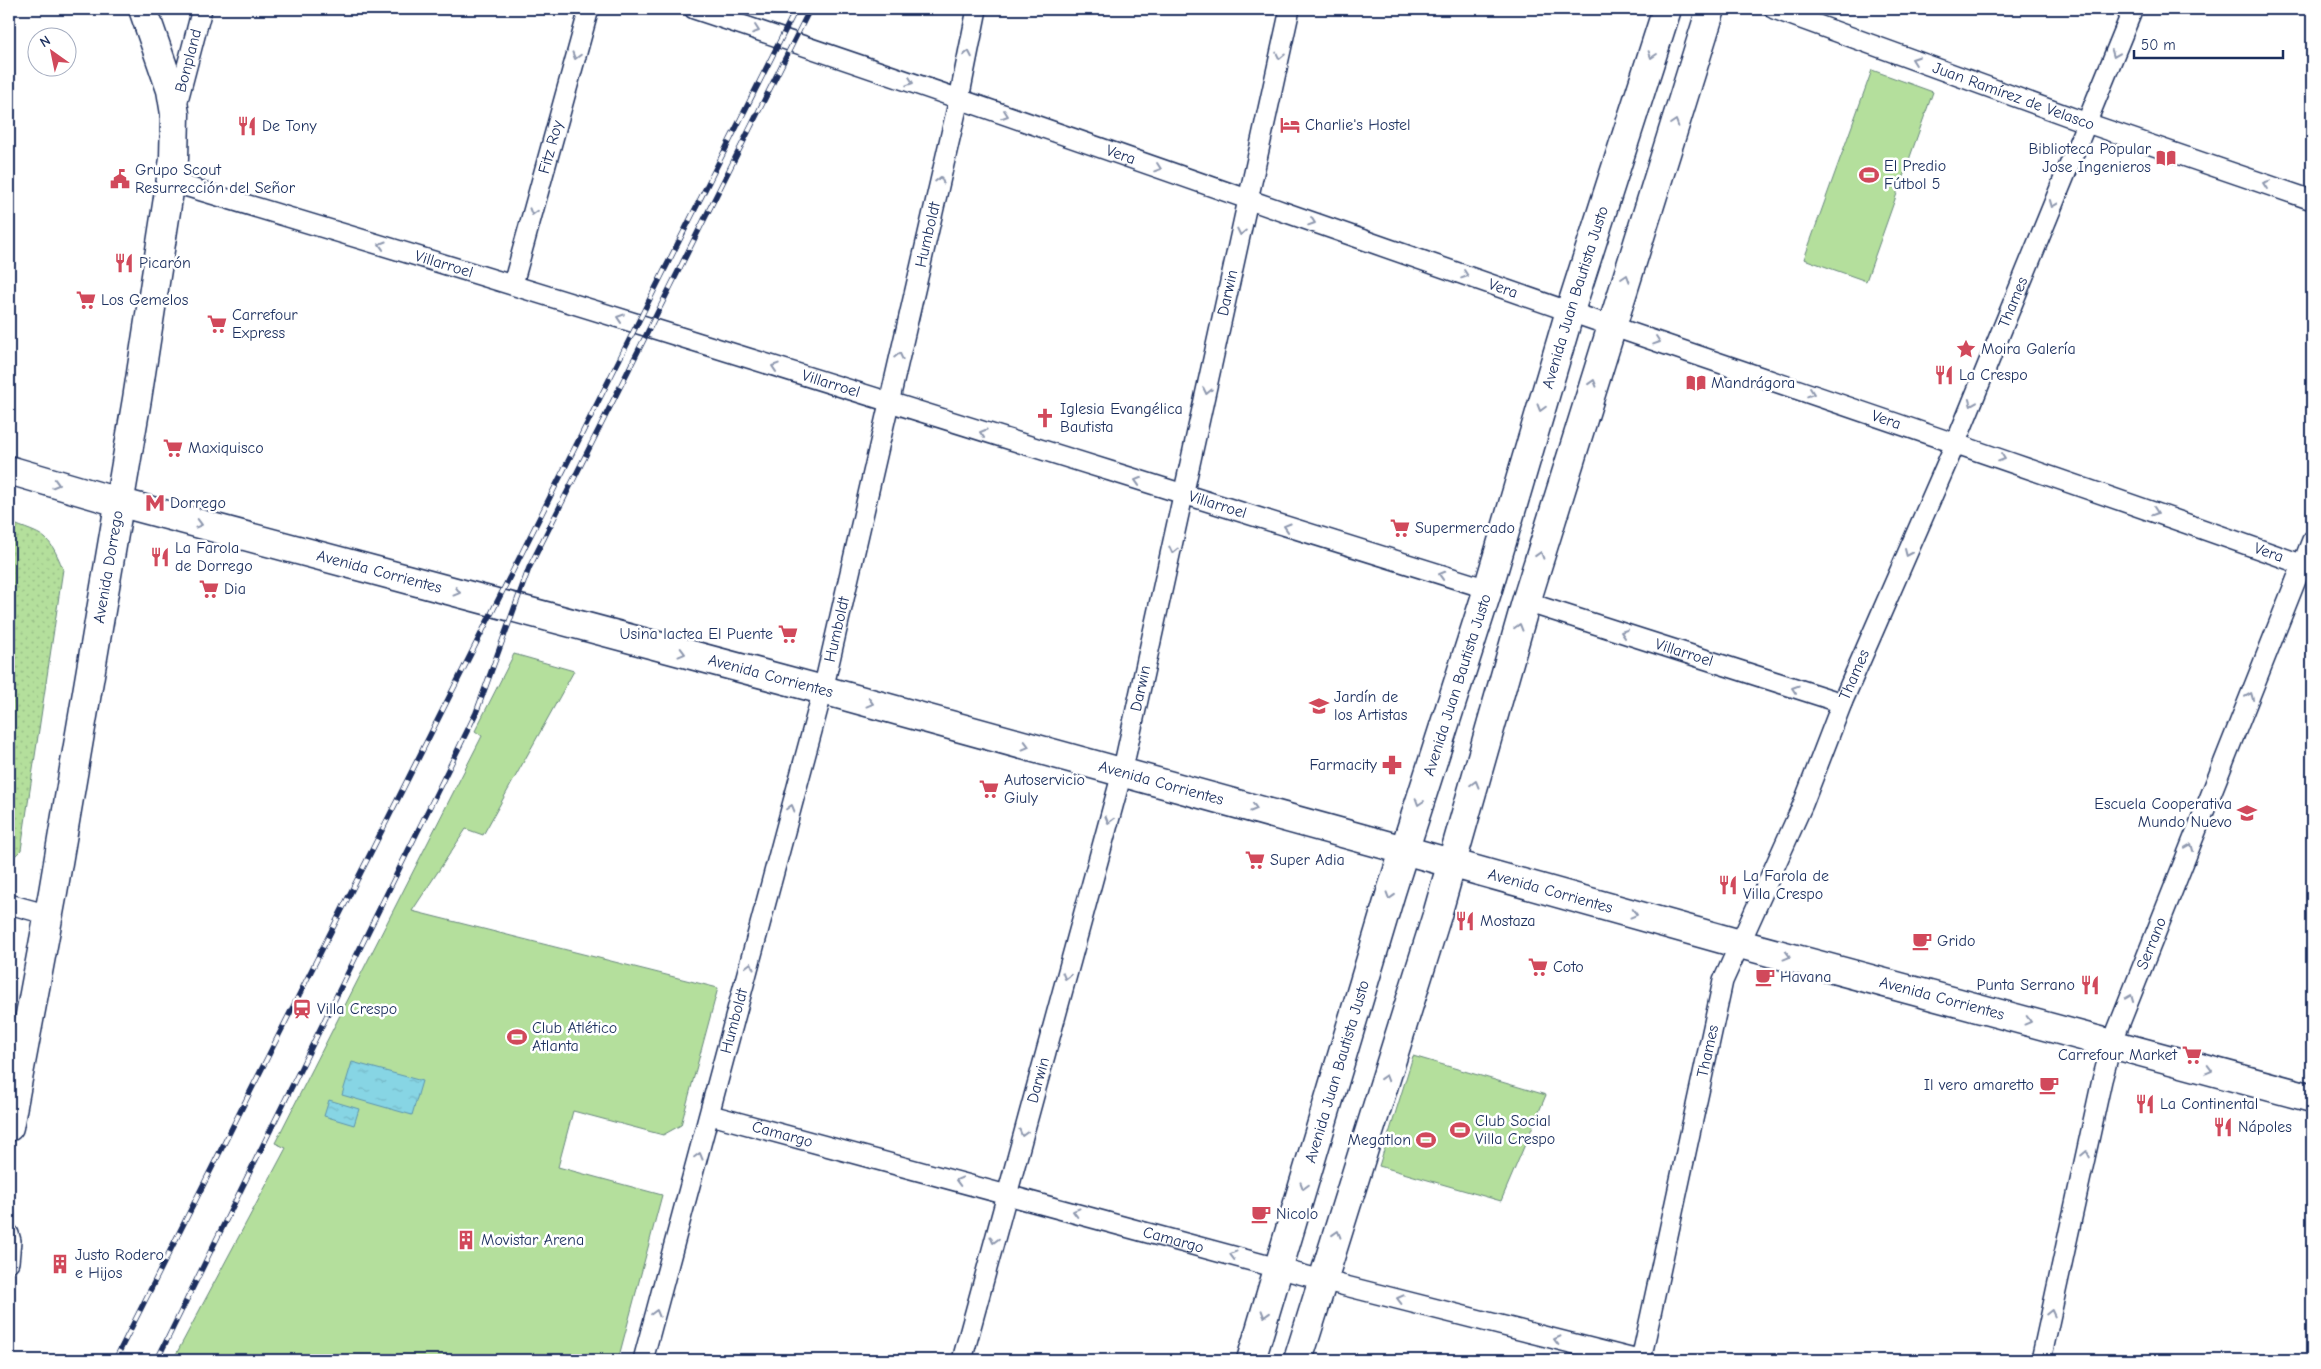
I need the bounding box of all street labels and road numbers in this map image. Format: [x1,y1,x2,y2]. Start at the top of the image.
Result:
street label: Bonpland [172,27,205,94]
street label: Juan Ramírez de Velasco [1930,59,2097,134]
street label: Fitz Roy [535,118,567,176]
street label: Vera [1104,141,1138,168]
street label: Humboldt [912,200,944,269]
street label: Avenida Juan Bautista Justo [1539,204,1612,391]
street label: Villarroel [413,247,475,282]
street label: Darwin [1214,268,1241,318]
street label: Thames [1995,274,2032,330]
street label: Vera [1486,275,1520,302]
street label: Villarroel [800,366,862,401]
street label: Vera [1869,406,1903,433]
street label: Villarroel [1186,487,1249,522]
street label: Avenida Dorrego [90,509,127,625]
street label: Vera [2252,539,2286,566]
street label: Avenida Corrientes [315,546,444,597]
street label: Avenida Juan Bautista Justo [1420,592,1495,778]
street label: Humboldt [821,594,853,664]
street label: Villarroel [1653,635,1715,670]
street label: Thames [1835,647,1873,703]
street label: Avenida Corrientes [706,651,835,701]
street label: Darwin [1127,664,1154,713]
street label: Avenida Corrientes [1097,757,1226,809]
street label: Avenida Corrientes [1486,865,1615,917]
street label: Serrano [2133,915,2170,972]
street label: Avenida Corrientes [1877,973,2007,1024]
street label: Avenida Juan Bautista Justo [1301,978,1373,1165]
street label: Humboldt [717,986,752,1056]
street label: Thames [1693,1023,1722,1079]
street label: Darwin [1023,1055,1053,1105]
street label: Camargo [750,1117,815,1151]
street label: Camargo [1141,1223,1206,1257]

